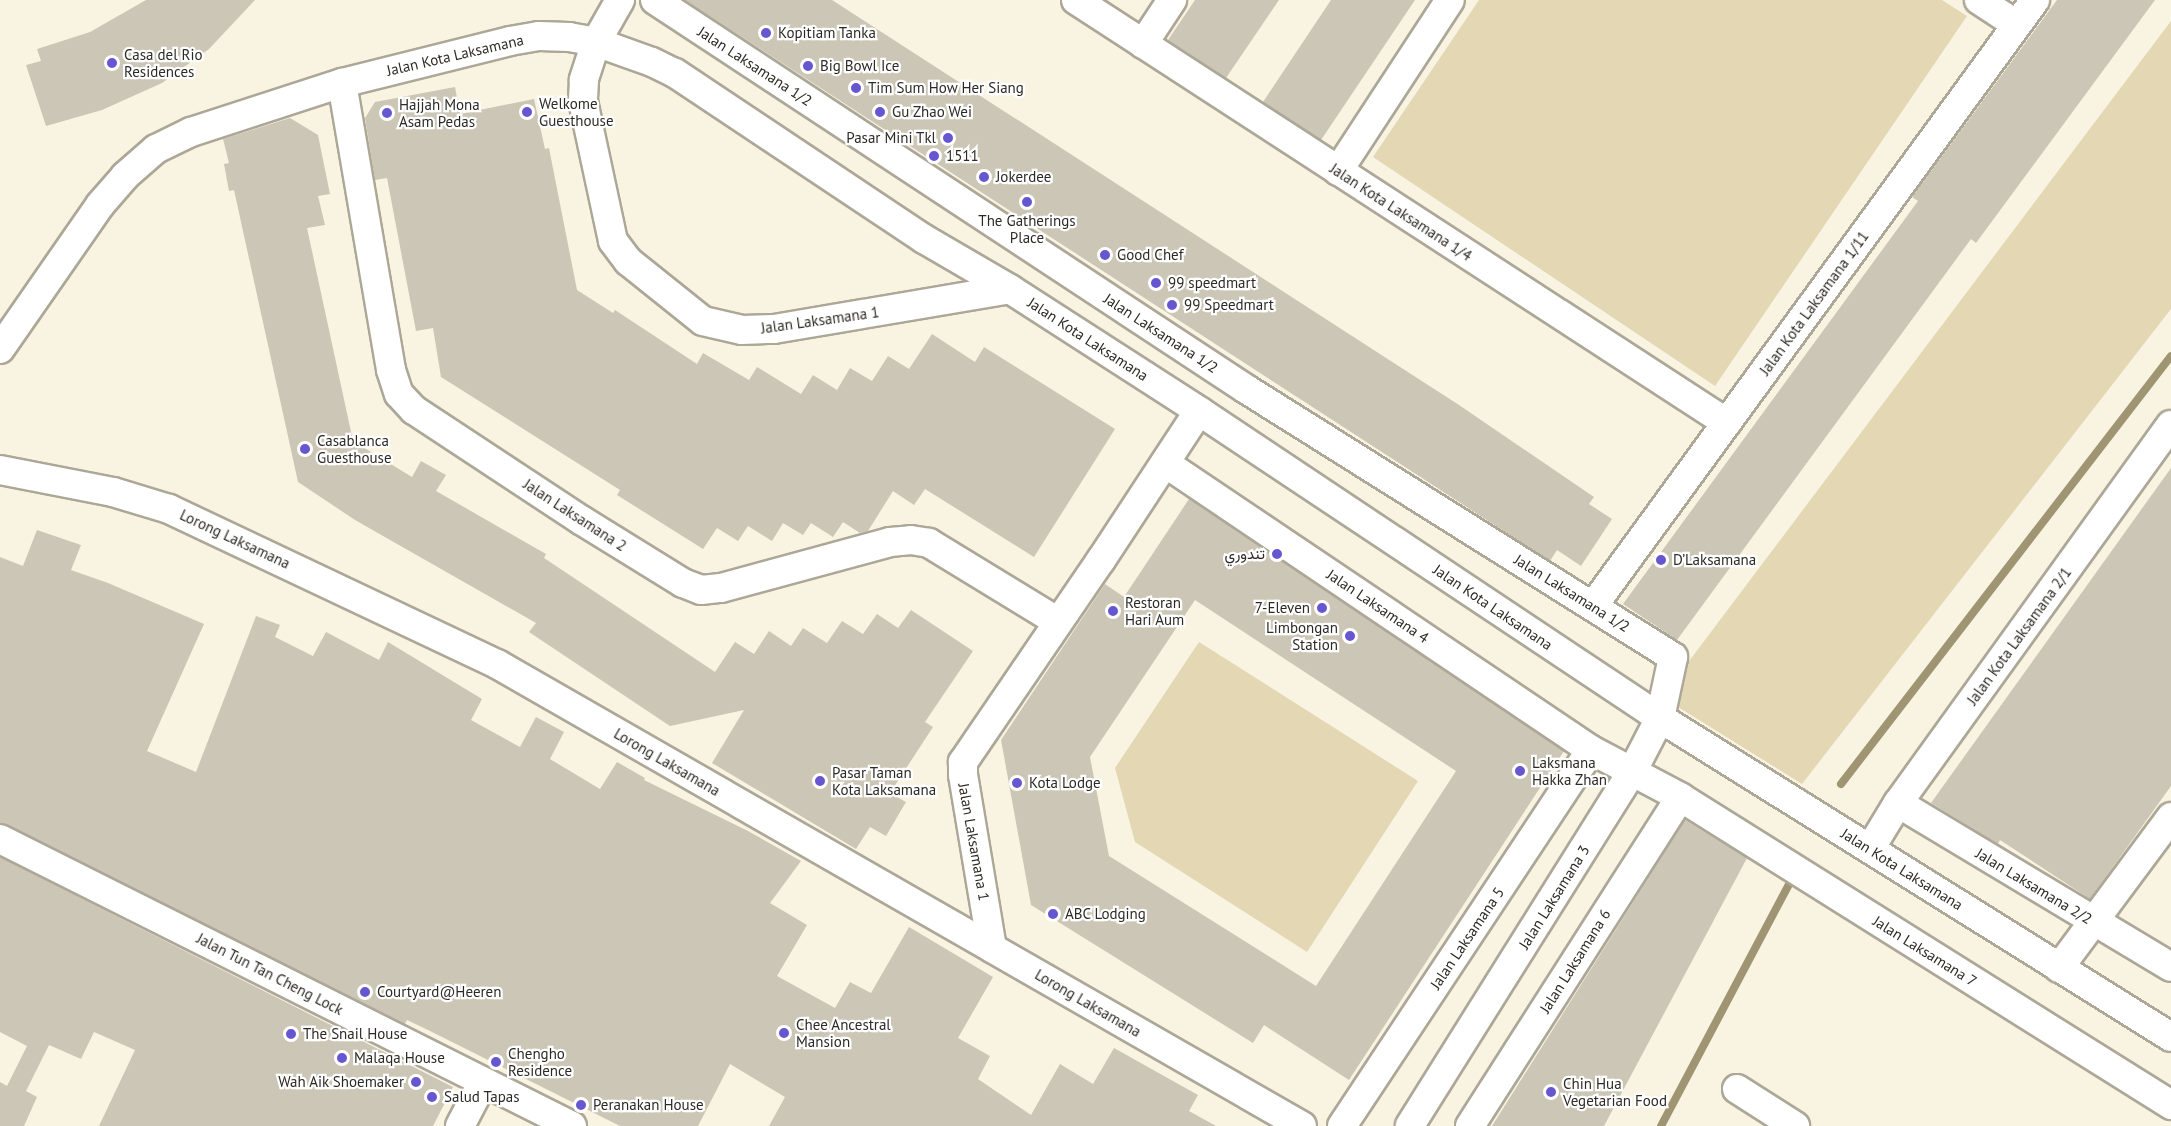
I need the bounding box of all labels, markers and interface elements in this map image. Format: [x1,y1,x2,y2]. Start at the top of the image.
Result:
street label: Jalan Laksamana 1/2 [694,22,816,110]
place label: Kopitiam Tanka [778,24,876,42]
marker: Kopitiam Tanka [759,26,773,40]
street label: Jalan Kota Laksamana [385,30,525,80]
place label: Casa del Rio Residences [124,45,203,80]
marker: Casa del Rio Residences [105,56,119,70]
place label: Big Bowl Ice [820,57,899,75]
marker: Big Bowl Ice [801,59,815,73]
place label: Tim Sum How Her Siang [868,79,1024,97]
marker: Tim Sum How Her Siang [849,81,863,95]
place label: Welkome Guesthouse [539,94,614,129]
place label: Hajjah Mona Asam Pedas [399,95,480,130]
place label: Gu Zhao Wei [892,103,973,121]
marker: Welkome Guesthouse [520,105,534,119]
marker: Gu Zhao Wei [873,105,887,119]
marker: Hajjah Mona Asam Pedas [380,106,394,120]
place label: Pasar Mini Tkl [846,129,936,147]
marker: Pasar Mini Tkl [941,131,955,145]
place label: 1511 [946,147,979,165]
marker: 1511 [927,149,941,163]
street label: Jalan Kota Laksamana 1/4 [1327,159,1475,265]
place label: Jokerdee [996,168,1051,186]
marker: Jokerdee [977,170,991,184]
marker: The Gatherings Place [1020,195,1034,209]
place label: The Gatherings Place [978,211,1076,246]
street label: Jalan Kota Laksamana 1/11 [1756,227,1872,379]
place label: Good Chef [1117,246,1184,264]
marker: Good Chef [1098,248,1112,262]
place label: 99 speedmart [1168,274,1256,292]
marker: 99 speedmart [1149,276,1163,290]
street label: Jalan Laksamana 1/2 [1100,289,1222,377]
street label: Jalan Kota Laksamana [1024,293,1152,385]
place label: 99 Speedmart [1184,296,1274,314]
marker: 99 Speedmart [1165,298,1179,312]
street label: Jalan Laksamana 1 [760,303,880,337]
place label: Casablanca Guesthouse [317,431,392,466]
marker: Casablanca Guesthouse [298,442,312,456]
street label: Jalan Laksamana 2 [520,475,630,555]
street label: Lorong Laksamana [177,506,293,572]
place label: تندوري [1225,545,1265,563]
marker: تندوري [1270,547,1284,561]
street label: Jalan Laksamana 1/2 [1511,550,1633,636]
place label: D’Laksamana [1673,551,1756,569]
marker: D’Laksamana [1654,553,1668,567]
street label: Jalan Kota Laksamana [1430,560,1556,654]
street label: Jalan Kota Laksamana 2/1 [1963,564,2075,708]
street label: Jalan Laksamana 4 [1324,565,1432,647]
place label: Restoran Hari Aum [1125,593,1185,628]
place label: 7-Eleven [1255,599,1310,617]
marker: 7-Eleven [1315,601,1329,615]
marker: Restoran Hari Aum [1106,604,1120,618]
place label: Limbongan Station [1266,618,1338,653]
marker: Limbongan Station [1343,629,1357,643]
street label: Lorong Laksamana [611,724,723,800]
place label: Laksmana Hakka Zhan [1532,753,1607,788]
place label: Pasar Taman Kota Laksamana [832,763,936,798]
marker: Laksmana Hakka Zhan [1513,764,1527,778]
marker: Pasar Taman Kota Laksamana [813,774,827,788]
place label: Kota Lodge [1029,774,1101,792]
marker: Kota Lodge [1010,776,1024,790]
street label: Jalan Laksamana 1 [955,782,993,902]
street label: Jalan Kota Laksamana [1838,824,1966,914]
street label: Jalan Laksamana 3 [1515,842,1593,952]
street label: Jalan Laksamana 2/2 [1973,844,2095,928]
street label: Jalan Laksamana 5 [1426,884,1508,992]
place label: ABC Lodging [1065,905,1146,923]
street label: Jalan Laksamana 6 [1536,906,1614,1016]
marker: ABC Lodging [1046,907,1060,921]
street label: Jalan Laksamana 7 [1870,912,1980,990]
street label: Jalan Tun Tan Cheng Lock [193,929,347,1019]
street label: Lorong Laksamana [1032,965,1144,1041]
place label: Courtyard@Heeren [377,983,501,1001]
marker: Courtyard@Heeren [358,985,372,999]
place label: Chee Ancestral Mansion [796,1015,891,1050]
place label: The Snail House [303,1025,407,1043]
marker: Chee Ancestral Mansion [777,1026,791,1040]
marker: The Snail House [284,1027,298,1041]
place label: Chengho Residence [508,1044,572,1079]
place label: Malaqa House [354,1049,445,1067]
marker: Malaqa House [335,1051,349,1065]
marker: Chengho Residence [489,1055,503,1069]
place label: Wah Aik Shoemaker [277,1073,404,1091]
place label: Chin Hua Vegetarian Food [1563,1074,1667,1109]
marker: Wah Aik Shoemaker [409,1075,423,1089]
marker: Chin Hua Vegetarian Food [1544,1085,1558,1099]
place label: Salud Tapas [444,1088,520,1106]
marker: Salud Tapas [425,1090,439,1104]
place label: Peranakan House [593,1096,704,1114]
marker: Peranakan House [574,1098,588,1112]

